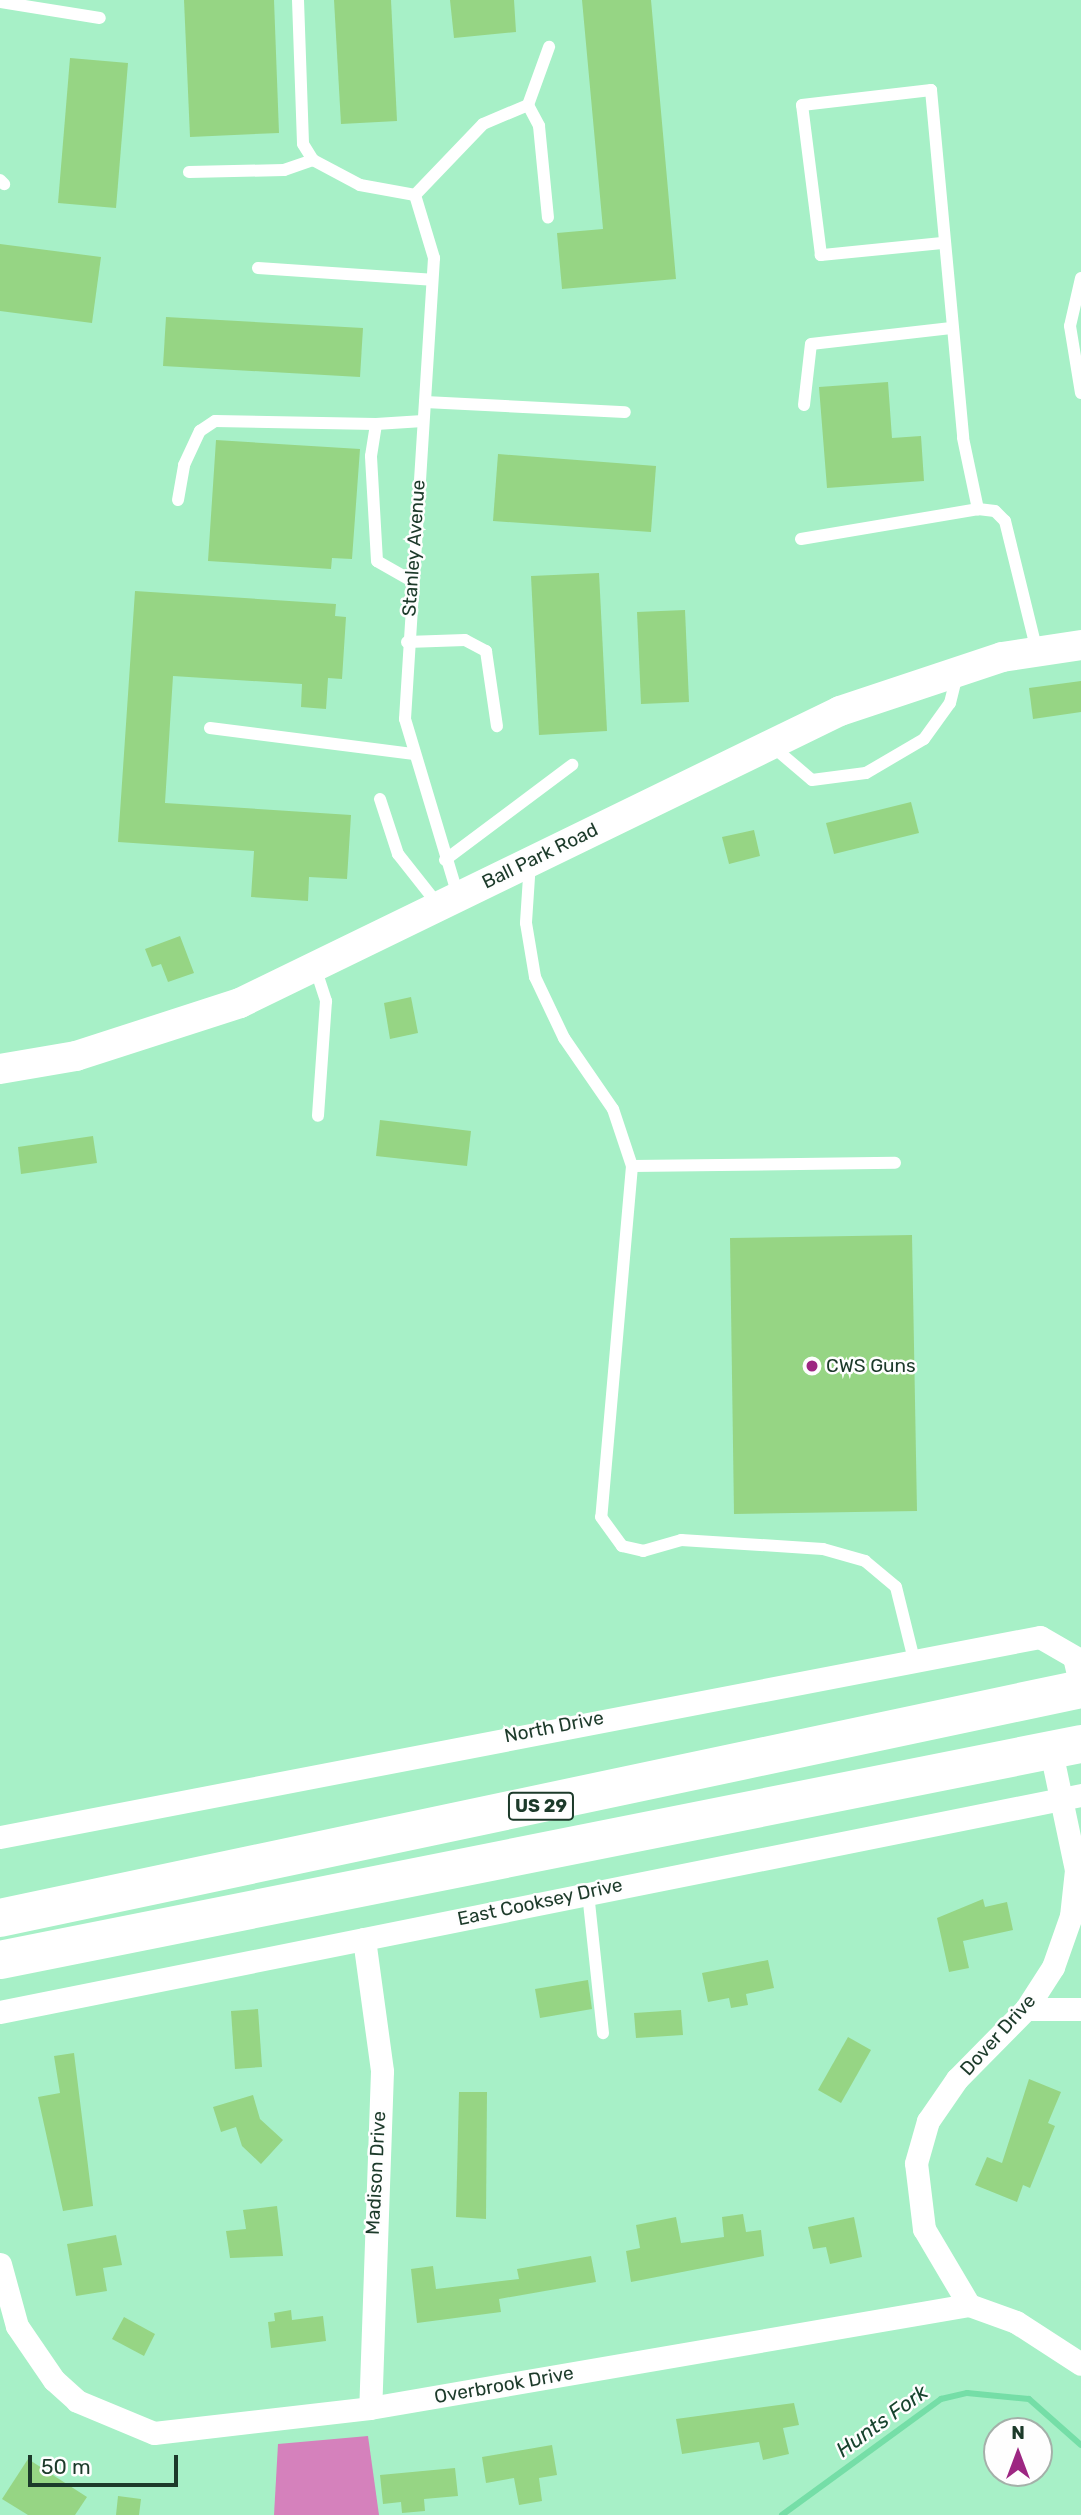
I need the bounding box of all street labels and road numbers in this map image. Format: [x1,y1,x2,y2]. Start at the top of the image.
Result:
street label: Stanley Avenue [398,478,430,618]
street label: Ball Park Road [478,818,602,894]
street label: North Drive [502,1706,606,1748]
road number: US 29 [508,1792,574,1820]
street label: East Cooksey Drive [455,1873,625,1931]
street label: Dover Drive [955,1989,1041,2081]
street label: Madison Drive [361,2111,391,2235]
street label: Overbrook Drive [432,2362,576,2408]

